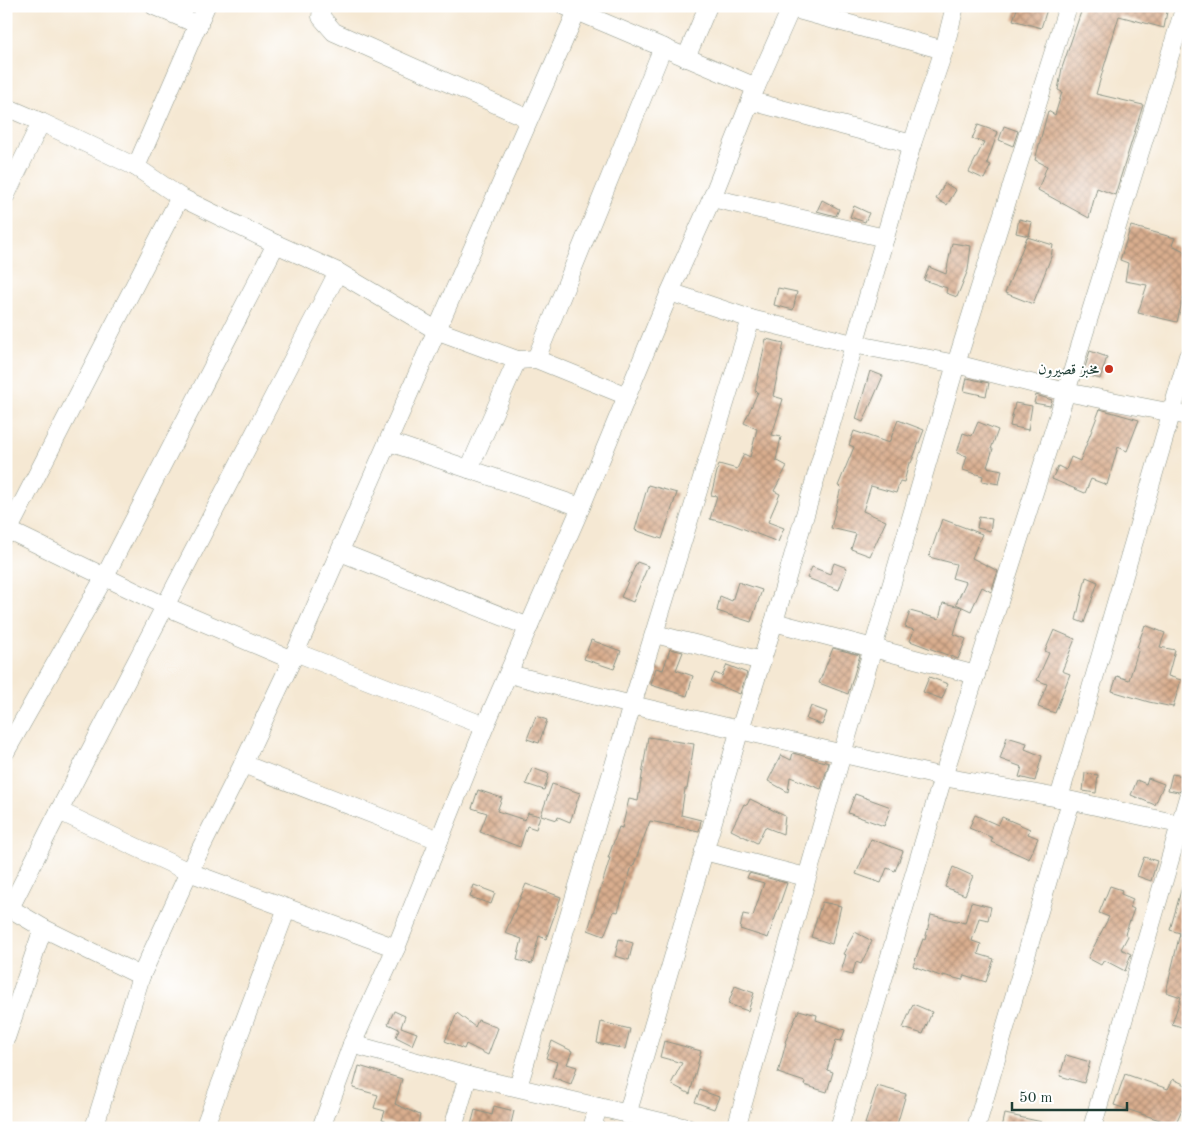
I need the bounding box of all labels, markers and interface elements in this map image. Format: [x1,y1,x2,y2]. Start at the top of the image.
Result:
place label: مخبز قصيرون [1038,363,1099,378]
marker: مخبز قصيرون [1103,363,1115,375]
scale bar [1012,1079,1126,1111]
text: 50 m [1019,1091,1053,1106]

